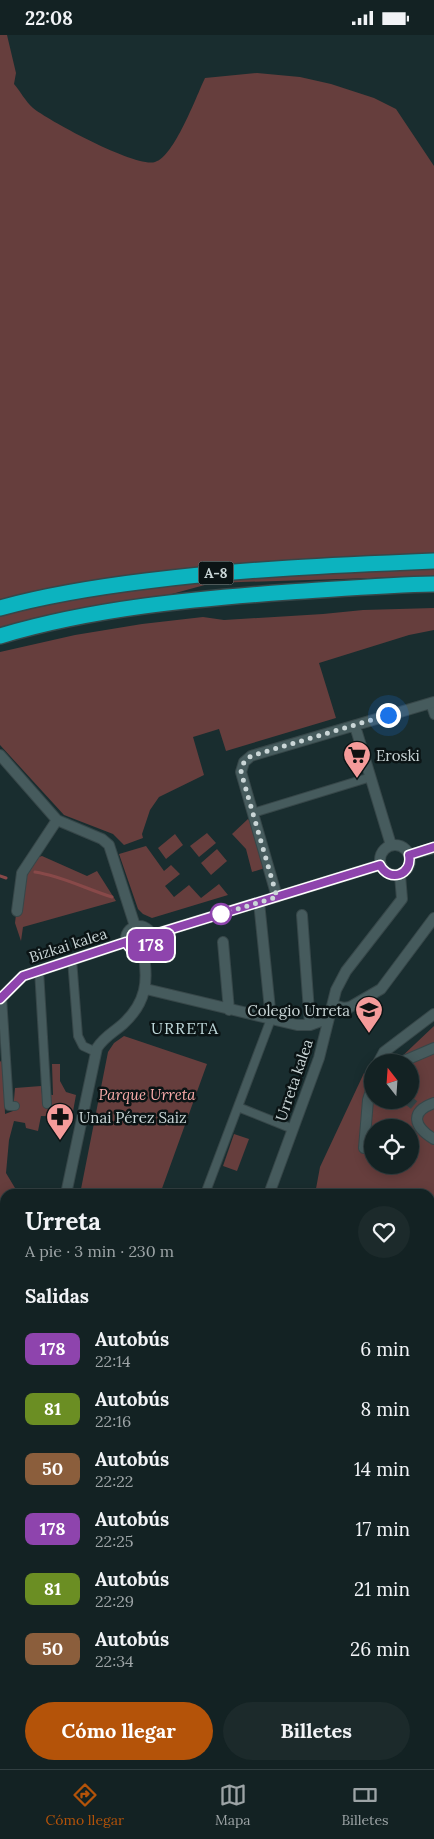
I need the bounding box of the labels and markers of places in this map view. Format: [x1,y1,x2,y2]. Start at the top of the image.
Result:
supermarket icon: Eroski [342,740,372,779]
place label: Eroski [376,746,420,765]
unlabelled marker [210,903,232,925]
school or university icon: Colegio Urreta [354,995,384,1034]
place label: Colegio Urreta [247,1001,350,1020]
pharmacy icon: Unai Pérez Saiz [45,1102,75,1141]
place label: Unai Pérez Saiz [79,1108,187,1127]

